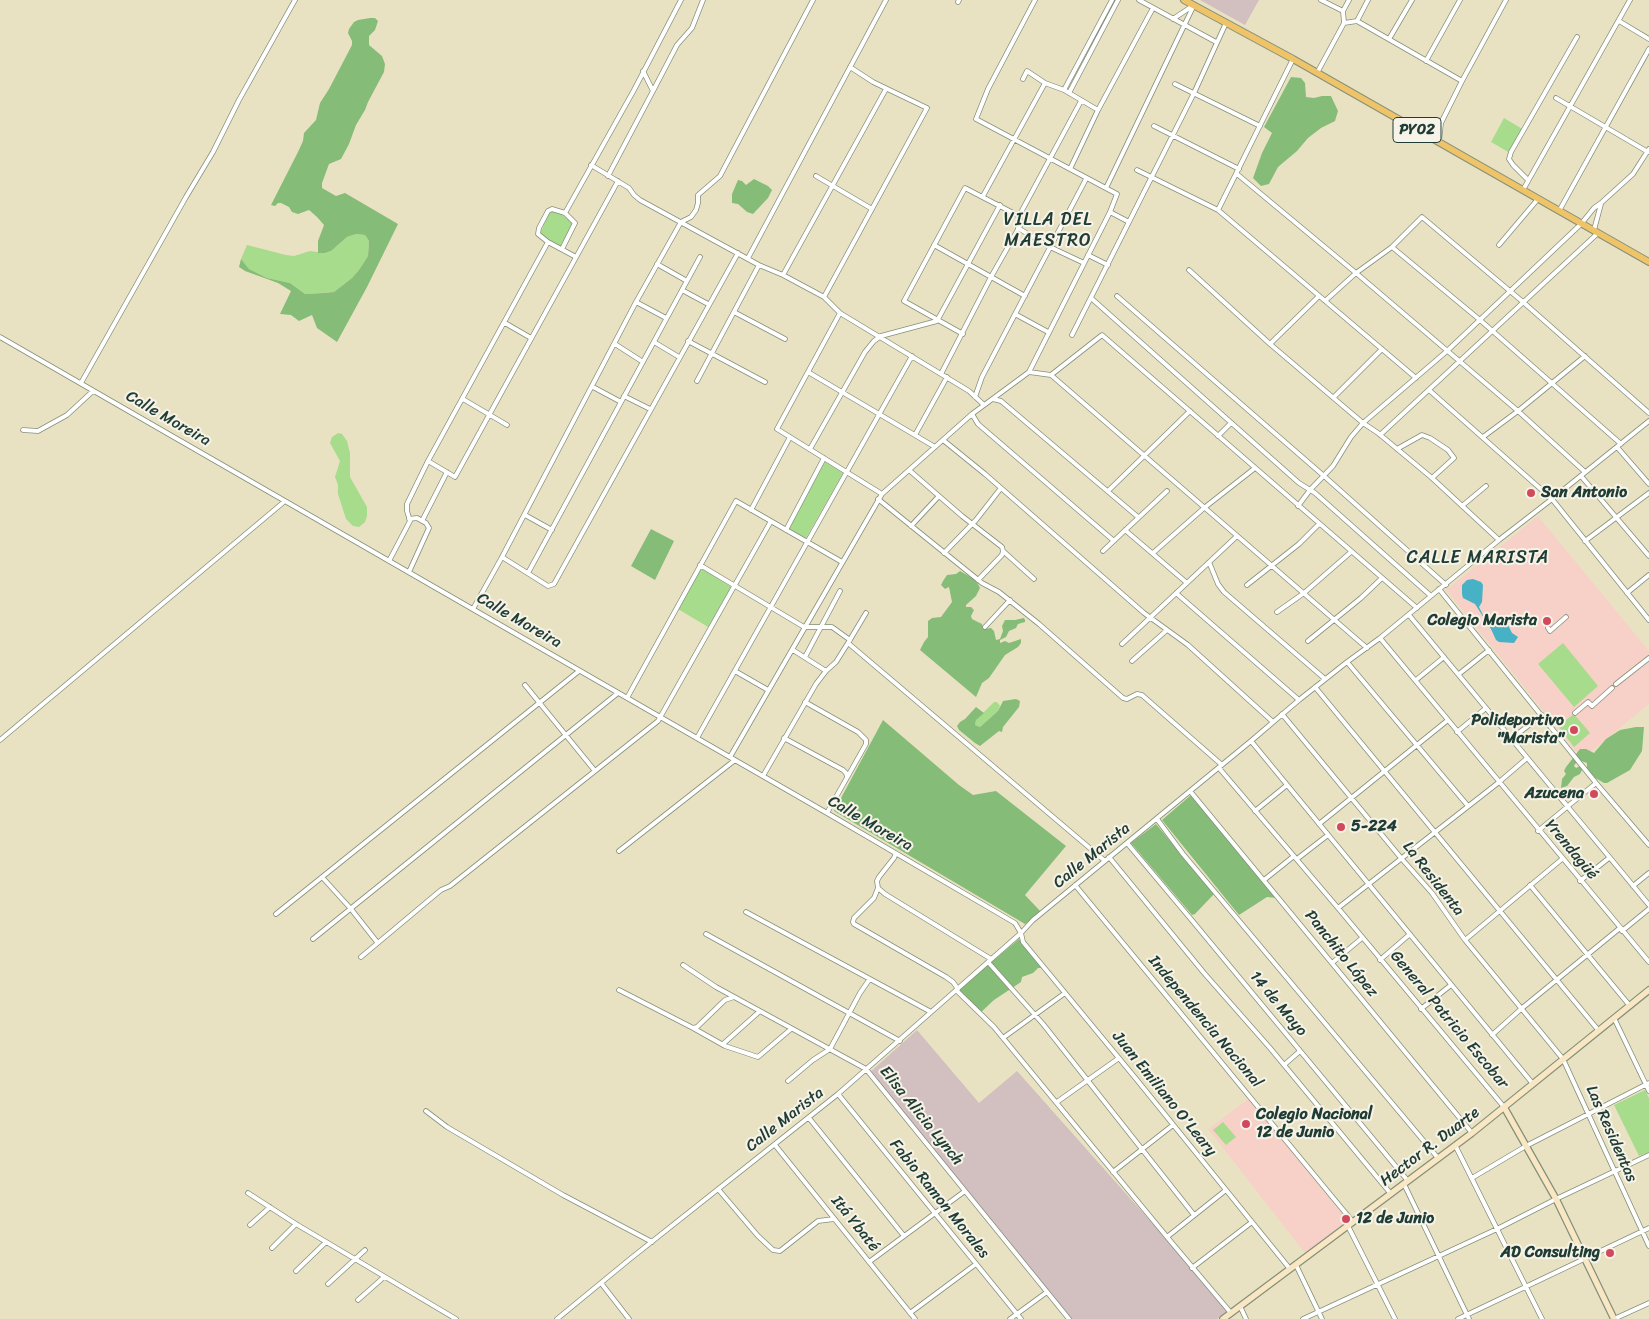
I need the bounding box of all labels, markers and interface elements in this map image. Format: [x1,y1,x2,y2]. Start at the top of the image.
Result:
road number: PY02 [1393,118,1441,142]
district label: VILLA DEL MAESTRO [1002,209,1094,252]
street label: Calle Moreira [122,387,214,451]
place label: San Antonio [1541,483,1627,503]
marker: San Antonio [1525,487,1537,499]
district label: CALLE MARISTA [1407,547,1549,569]
street label: Calle Moreira [473,589,565,653]
place label: Colegio Marista [1427,611,1537,631]
marker: Colegio Marista [1541,615,1553,627]
place label: Polideportivo "Marista" [1471,711,1564,749]
marker: Polideportivo "Marista" [1568,724,1580,736]
place label: Azucena [1524,784,1584,804]
marker: Azucena [1588,788,1600,800]
street label: Calle Moreira [824,792,916,856]
street label: Yrendagüé [1540,816,1602,884]
place label: 5-224 [1351,817,1397,837]
street label: Calle Marista [1050,819,1134,893]
marker: 5-224 [1335,821,1347,833]
street label: La Residenta [1398,838,1468,920]
street label: Panchito López [1300,907,1382,1001]
street label: General Patricio Escobar [1386,947,1512,1093]
street label: Independencia Nacional [1144,952,1266,1092]
street label: 14 de Mayo [1245,967,1311,1041]
street label: Juan Emiliano O'Leary [1108,1028,1220,1160]
street label: Elisa Alicia Lynch [875,1062,967,1170]
street label: Las Residentas [1581,1083,1641,1185]
street label: Calle Marista [742,1084,828,1156]
street label: Hector R. Duarte [1376,1103,1484,1191]
place label: Colegio Nacional 12 de Junio [1256,1105,1372,1143]
marker: Colegio Nacional 12 de Junio [1240,1118,1252,1130]
street label: Fabio Ramon Morales [885,1136,993,1262]
street label: Itá Ybaté [827,1192,883,1256]
place label: 12 de Junio [1356,1209,1434,1229]
marker: 12 de Junio [1340,1213,1352,1225]
place label: AD Consulting [1500,1243,1600,1263]
marker: AD Consulting [1604,1247,1616,1259]

